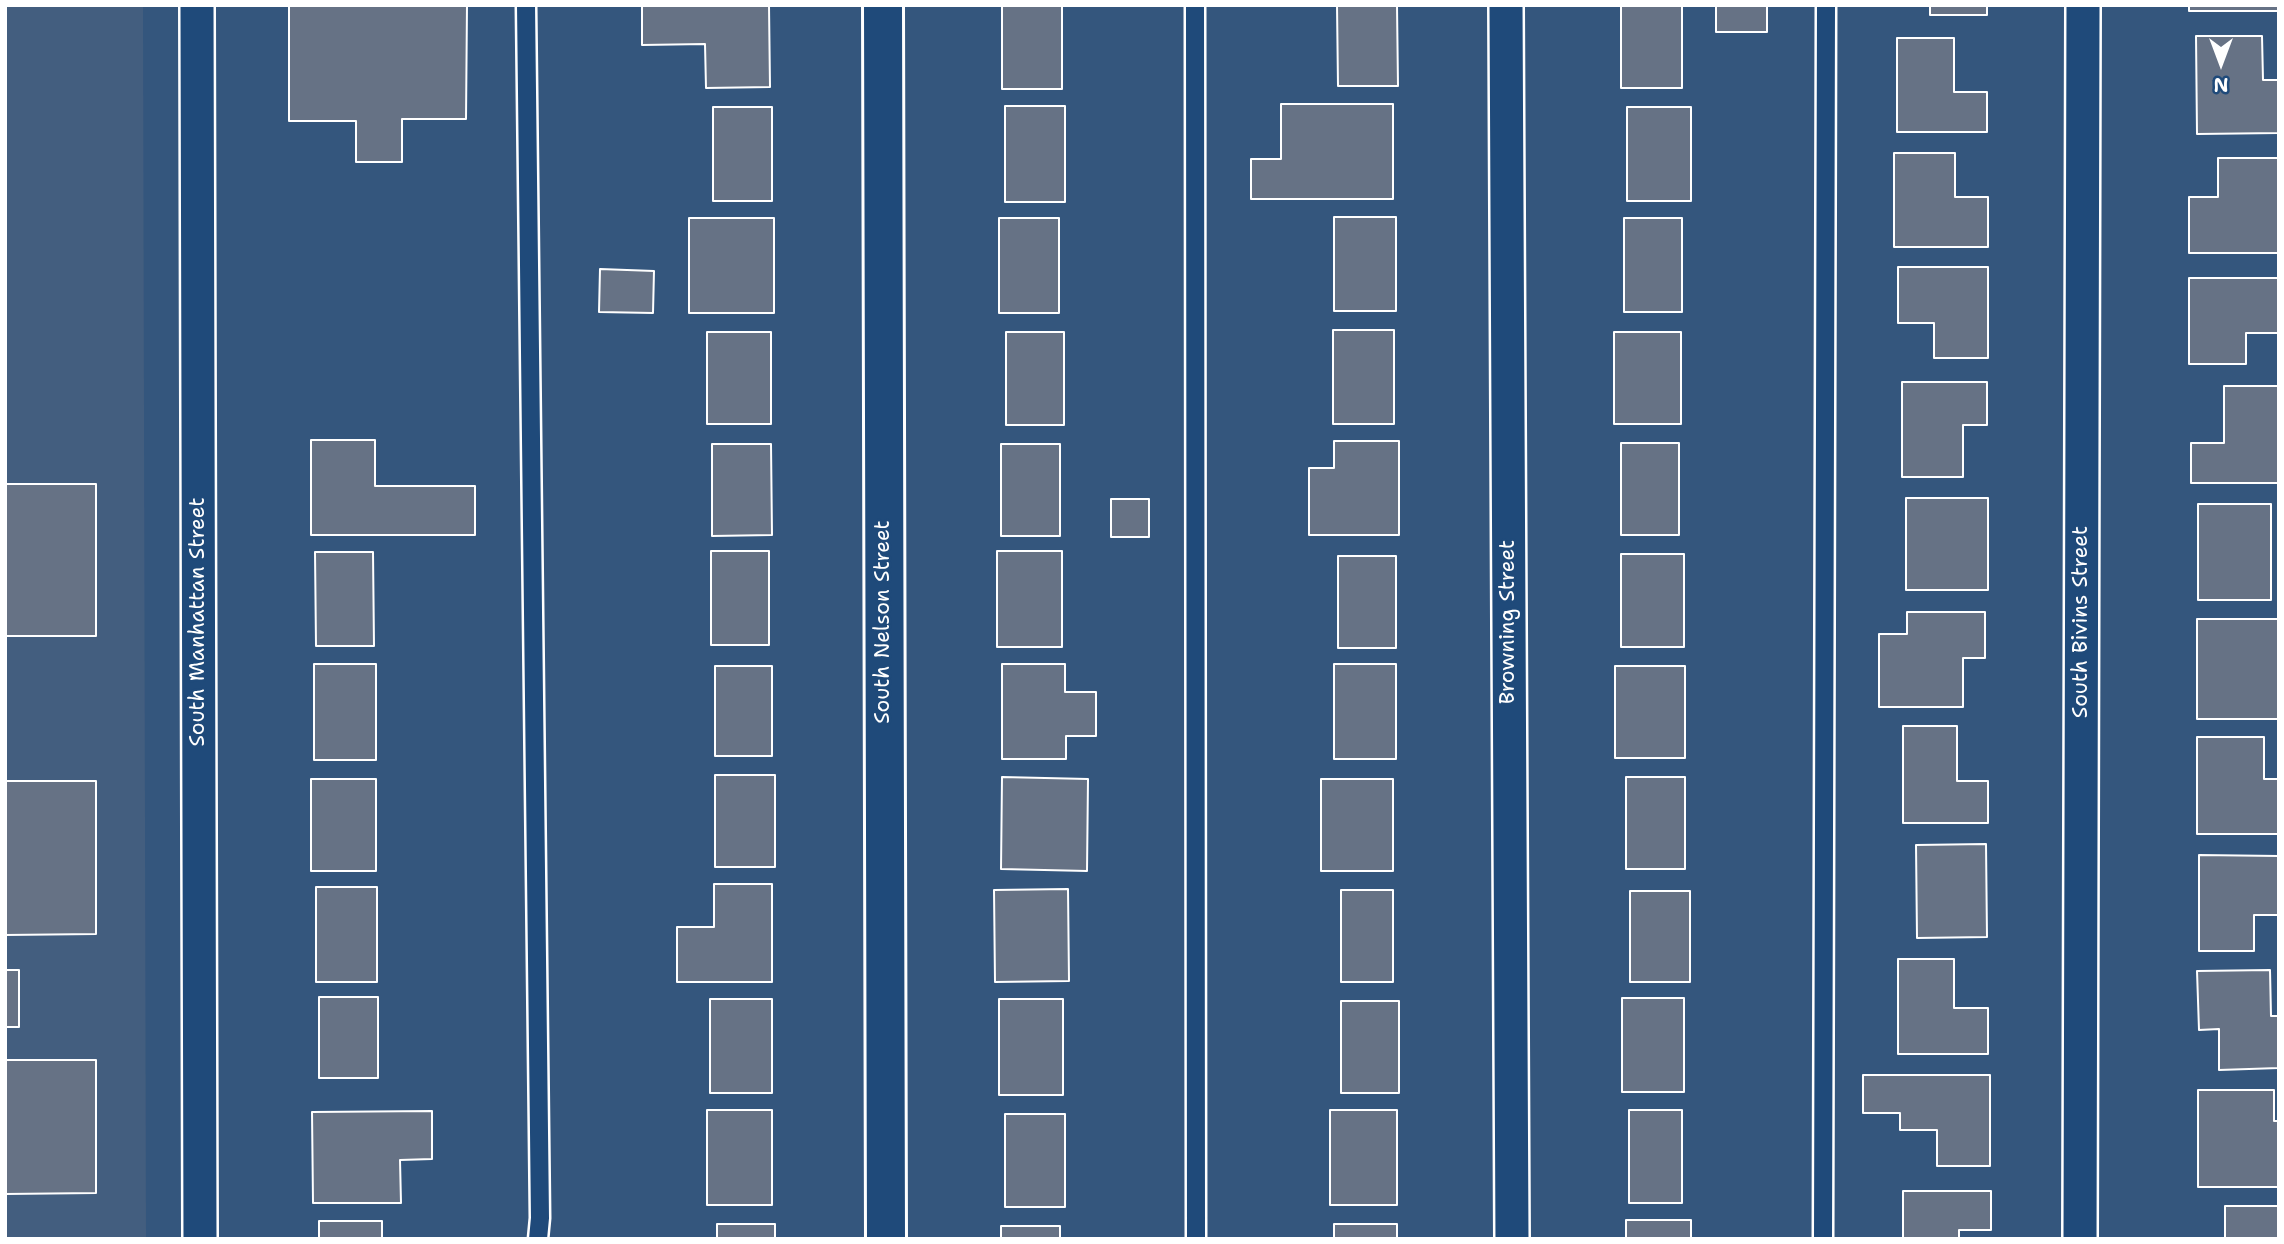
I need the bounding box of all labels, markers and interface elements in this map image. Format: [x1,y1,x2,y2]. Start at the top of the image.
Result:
north arrow [2186,28,2256,98]
text: N [2213,72,2229,97]
street label: South Manhattan Street [186,497,212,747]
street label: South Nelson Street [871,520,897,724]
street label: South Bivins Street [2069,526,2095,718]
street label: Browning Street [1496,540,1522,704]

